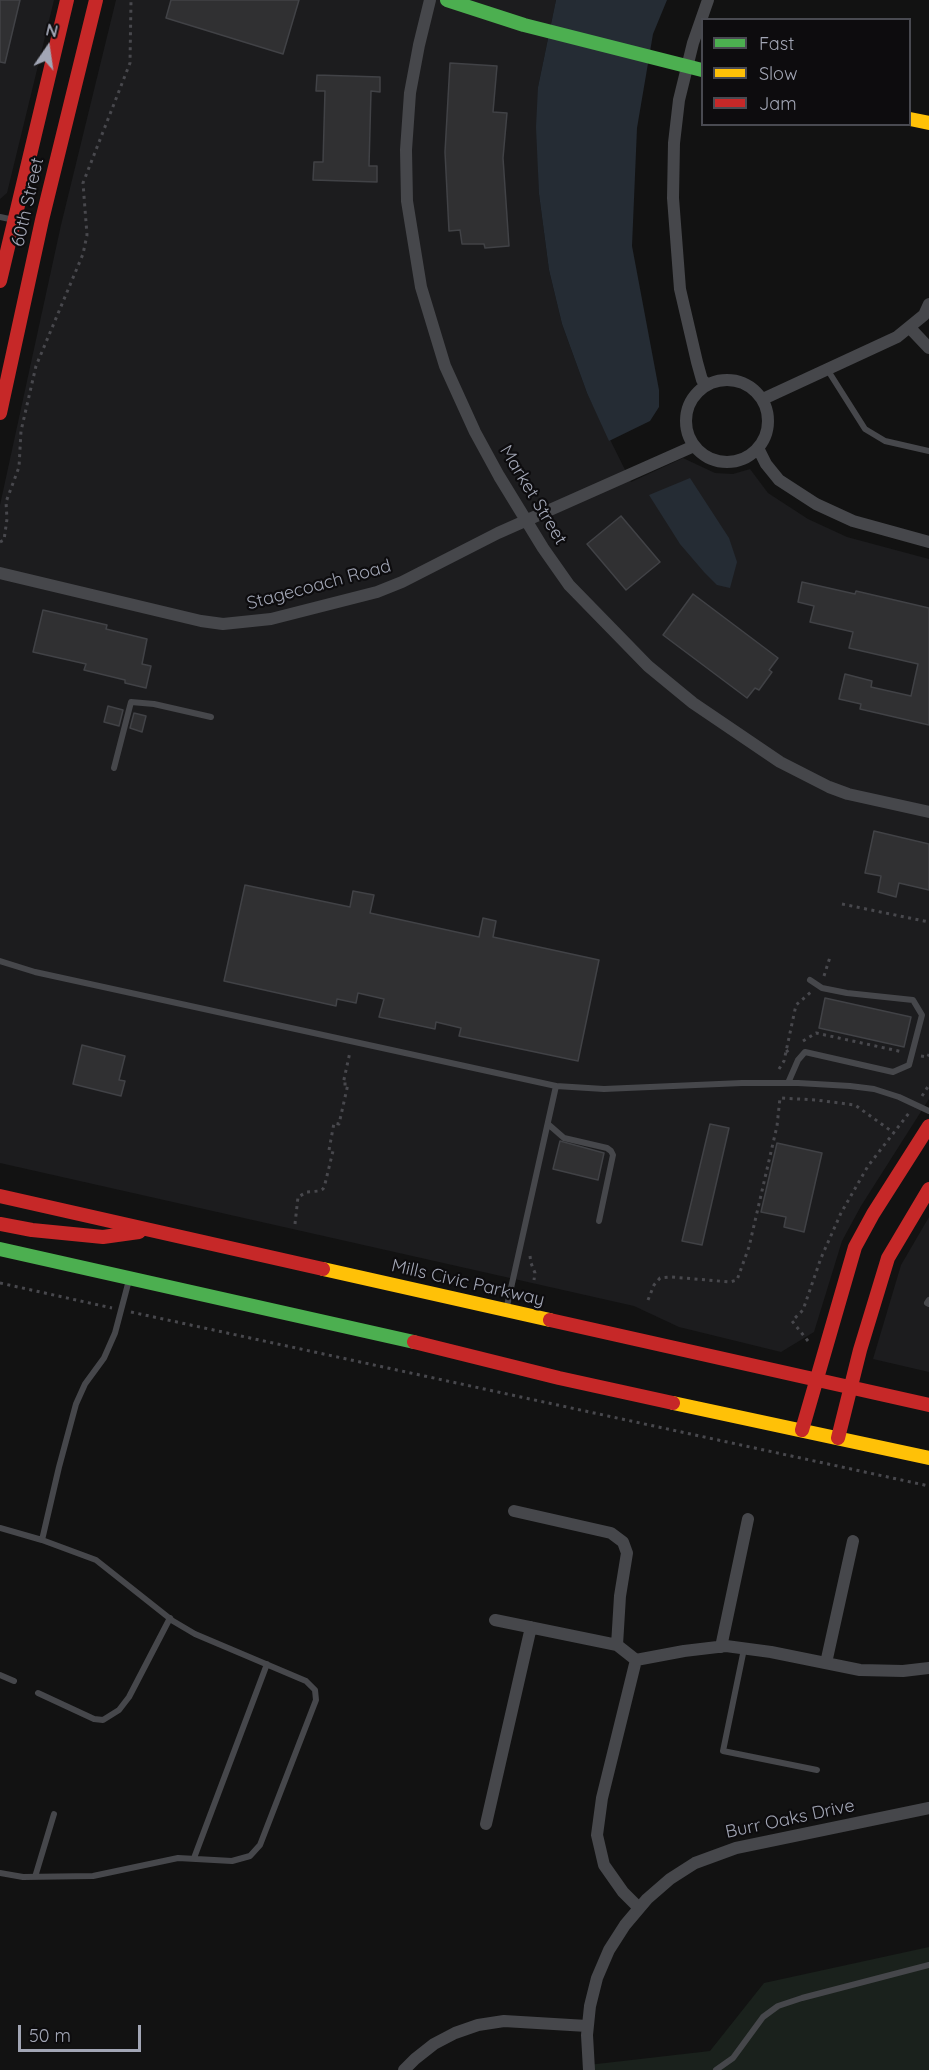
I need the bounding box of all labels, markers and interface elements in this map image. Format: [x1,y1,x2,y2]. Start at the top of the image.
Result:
north arrow [18,18,78,78]
legend [701,18,911,126]
text: N [44,19,60,42]
text: Fast [759,32,794,55]
text: Slow [759,62,797,85]
text: Jam [759,92,797,115]
street label: 60th Street [7,155,49,249]
street label: Market Street [495,441,571,549]
street label: Stagecoach Road [245,555,393,615]
street label: Mills Civic Parkway [389,1255,547,1311]
street label: Burr Oaks Drive [723,1795,857,1843]
scale bar [21,2013,144,2051]
text: 50 m [29,2024,71,2047]

